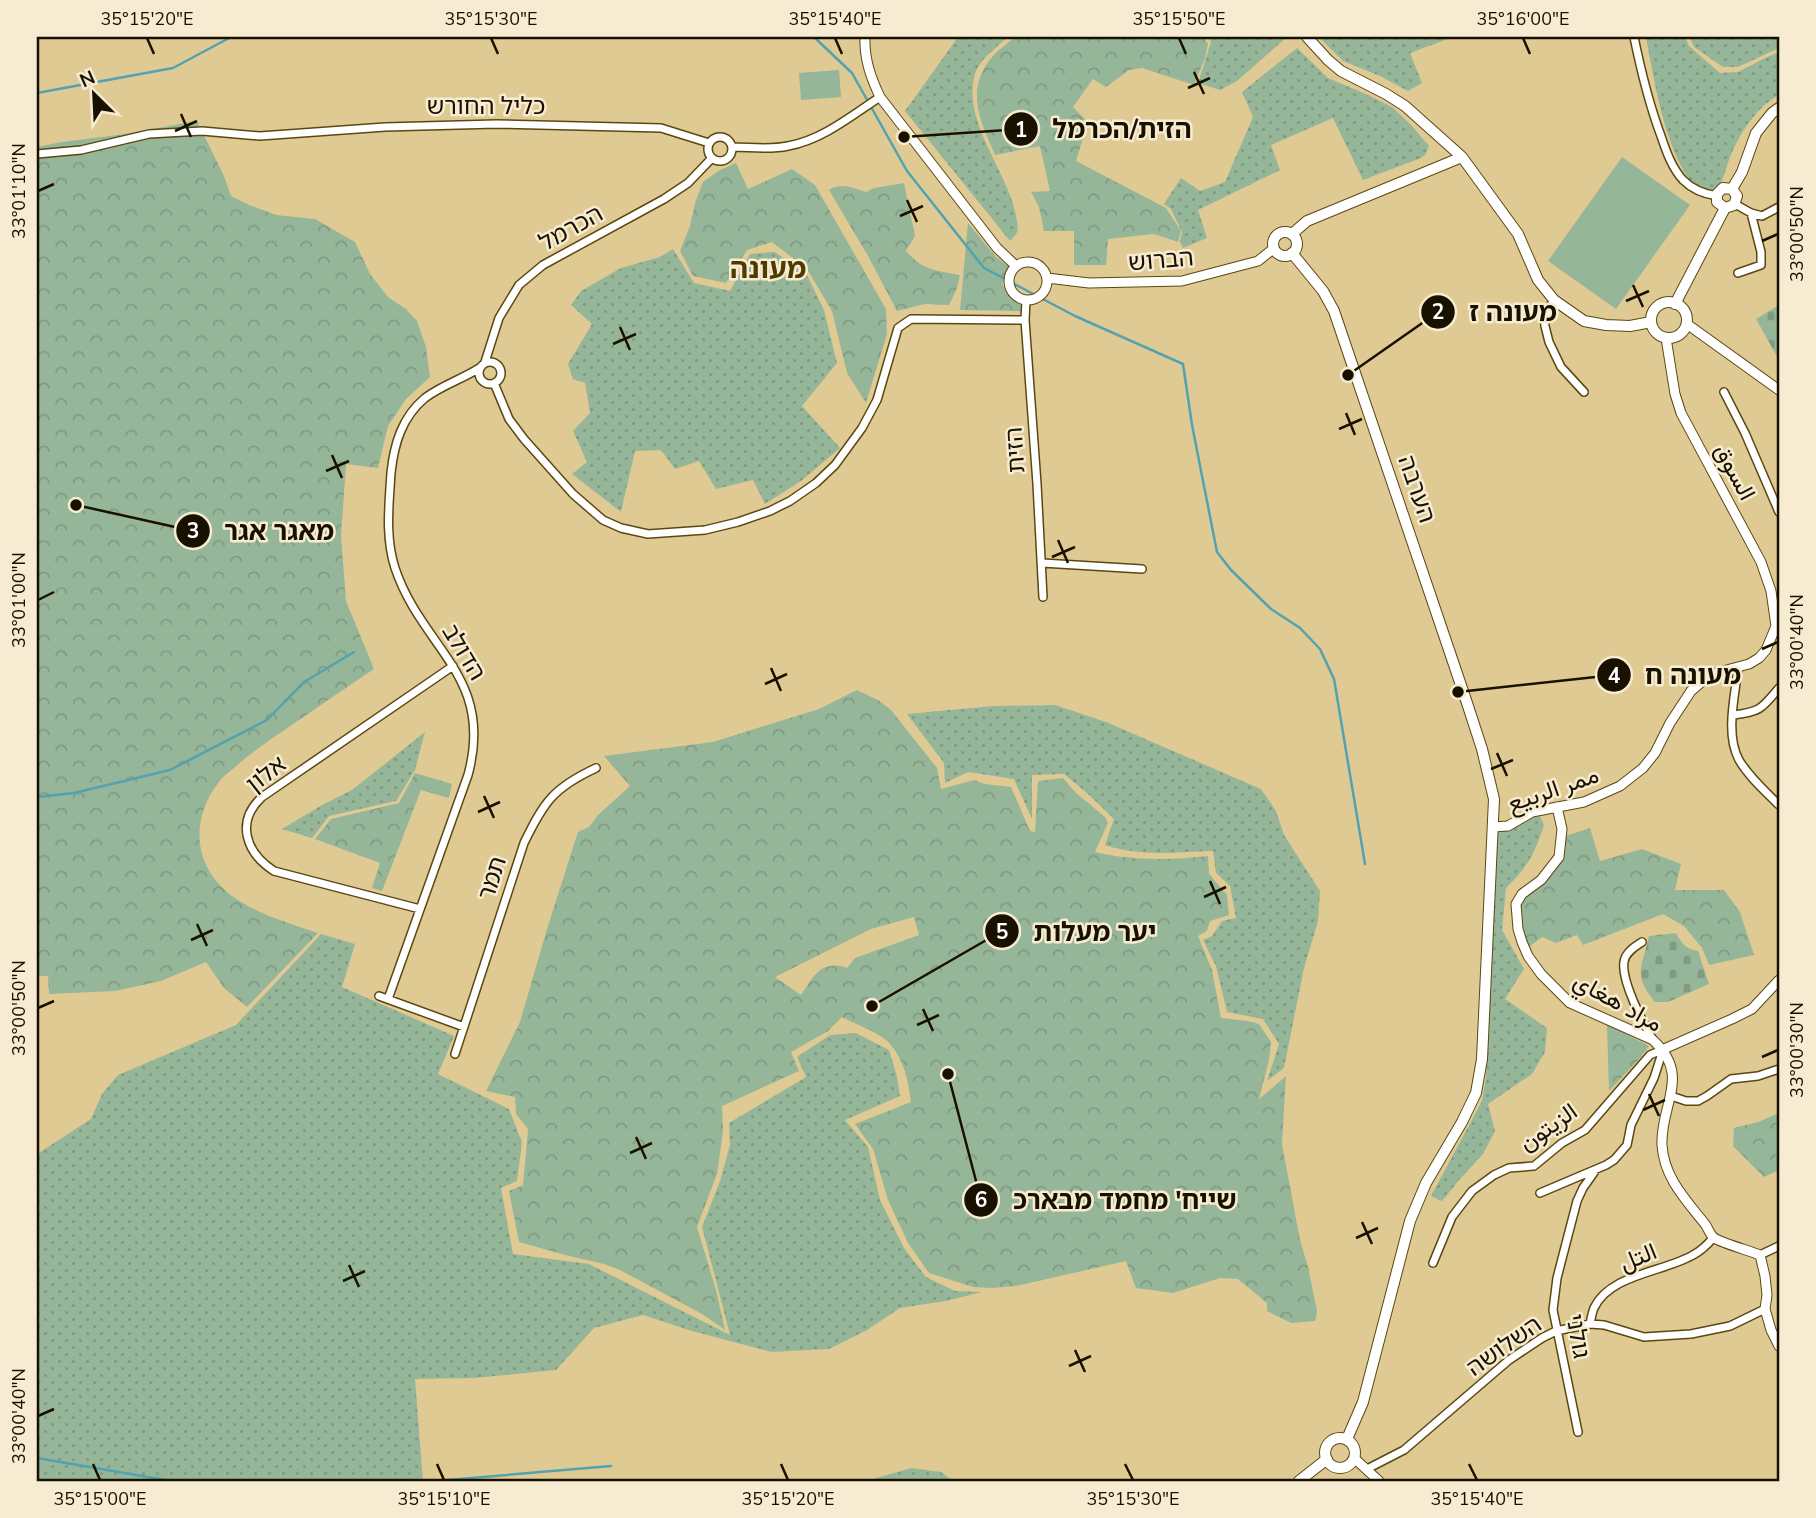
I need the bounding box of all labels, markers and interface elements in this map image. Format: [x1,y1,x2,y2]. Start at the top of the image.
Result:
text: 35°15'20"E [101,7,194,31]
text: 35°15'30"E [445,7,538,31]
text: 35°15'40"E [789,7,882,31]
text: 35°15'50"E [1133,7,1226,31]
text: 35°16'00"E [1477,7,1570,31]
north arrow [60,60,130,130]
text: N [76,65,99,94]
street label: כליל החורש [427,90,545,122]
callout: הזית/הכרמל [1003,106,1205,153]
text: הזית/הכרמל [1052,112,1192,147]
text: 1 [1015,116,1027,144]
text: 33°01'10"N [7,143,31,239]
text: 33°00'50"N [1785,186,1809,282]
street label: הכרמל [533,197,609,259]
street label: הברוש [1127,241,1195,279]
district label: מעונה [730,250,806,288]
callout: מעונה ז [1421,288,1571,335]
text: מעונה ז [1469,295,1557,330]
text: 2 [1432,298,1444,326]
street label: הזית [997,426,1033,474]
street label: السوق [1707,438,1763,506]
street label: הערבה [1391,451,1443,527]
callout: מאגר אגר [175,507,348,554]
text: מאגר אגר [224,514,334,549]
text: 3 [187,517,199,545]
text: 33°01'00"N [7,552,31,648]
text: 33°00'40"N [1785,594,1809,690]
street label: הדולב [435,618,493,686]
callout: מעונה ח [1596,652,1755,699]
text: מעונה ח [1645,658,1741,693]
text: 4 [1608,662,1621,690]
street label: אלון [239,748,293,800]
street label: ممر الربيع [1503,758,1603,820]
street label: תמר [470,852,514,904]
callout: יער מעלות [985,908,1170,955]
text: יער מעלות [1034,915,1156,950]
text: 5 [996,918,1008,946]
text: 33°00'50"N [7,960,31,1056]
street label: مراد هغاي [1566,964,1668,1042]
text: 33°00'30"N [1785,1002,1809,1098]
street label: الزيتون [1512,1095,1584,1159]
callout: שייח' מחמד מבארכ [964,1176,1251,1223]
text: שייח' מחמד מבארכ [1013,1183,1237,1218]
text: 6 [975,1186,987,1214]
street label: التل [1615,1235,1661,1279]
street label: השלושה [1460,1309,1548,1383]
street label: גולני [1558,1311,1598,1361]
text: 33°00'40"N [7,1368,31,1464]
text: 35°15'00"E [54,1487,147,1511]
text: 35°15'10"E [398,1487,491,1511]
text: 35°15'20"E [742,1487,835,1511]
text: 35°15'30"E [1087,1487,1180,1511]
text: 35°15'40"E [1431,1487,1524,1511]

